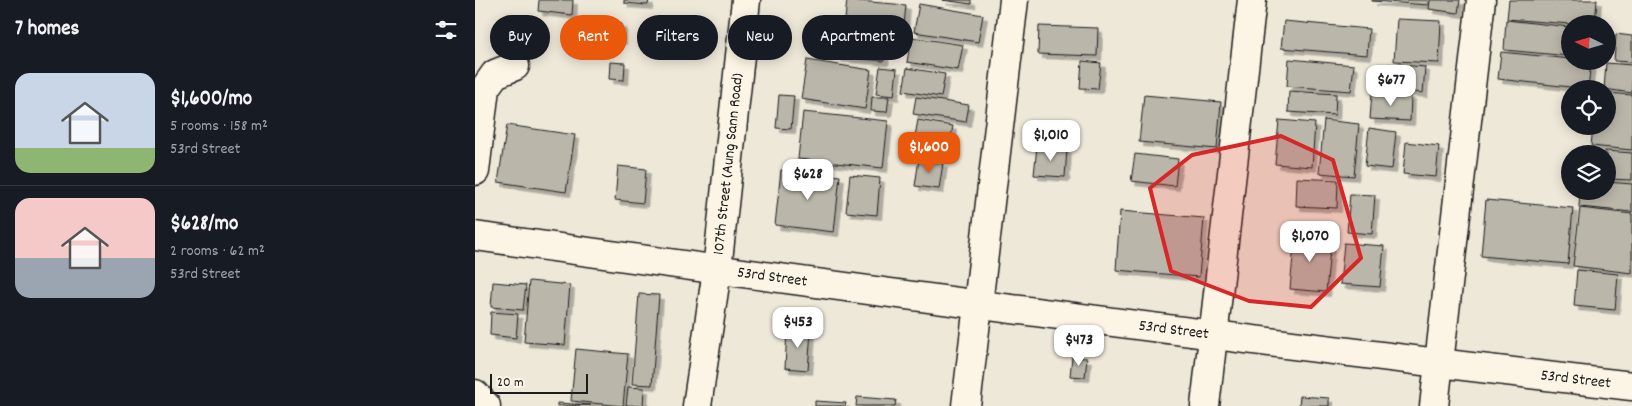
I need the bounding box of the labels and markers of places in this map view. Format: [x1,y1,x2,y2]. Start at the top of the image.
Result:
pin: $677 [1361,64,1421,107]
pin: $1,010 [1010,120,1092,162]
pin: $1,600 [888,132,970,174]
pin: $628 [778,158,838,201]
pin: $1,070 [1269,220,1351,263]
pin: $453 [768,306,828,349]
pin: $473 [1049,324,1109,367]

